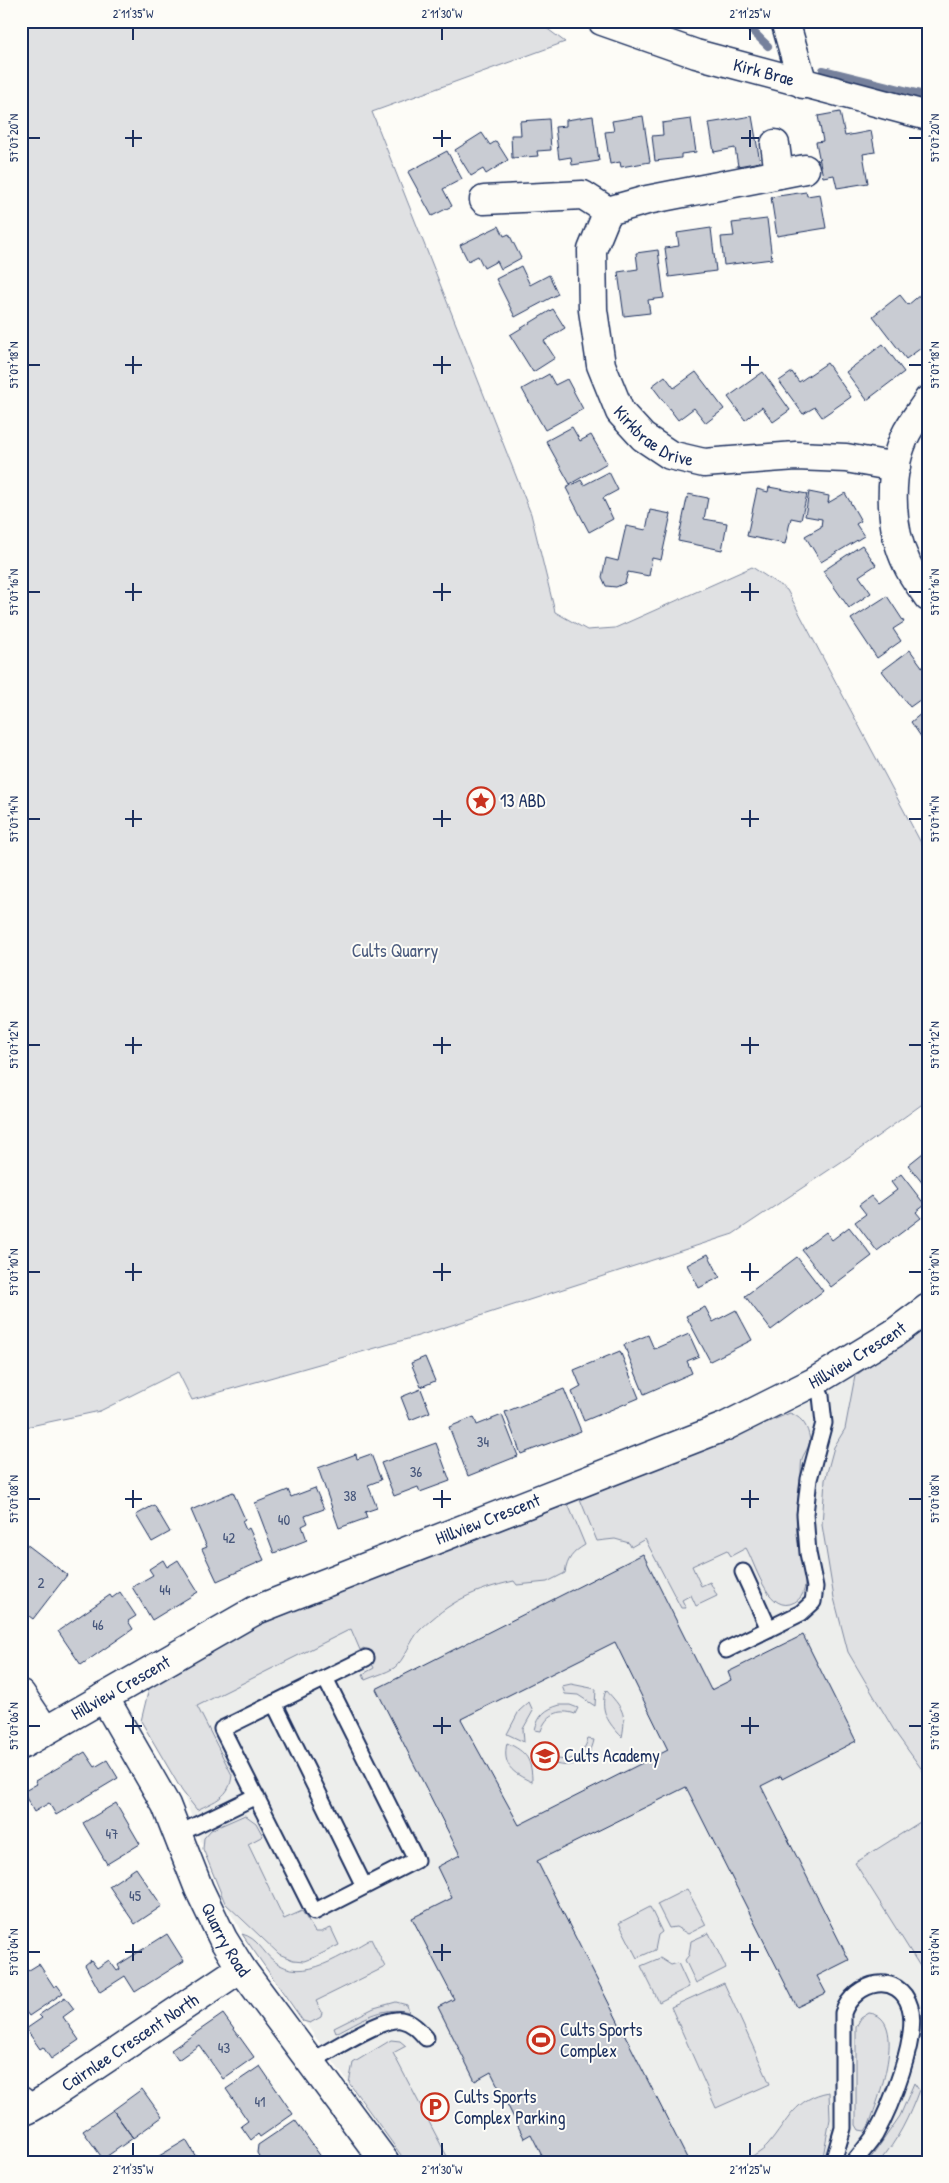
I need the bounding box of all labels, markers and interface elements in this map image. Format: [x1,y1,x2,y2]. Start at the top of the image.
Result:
text: 2°11'35"W [113,5,154,22]
text: 2°11'30"W [422,5,463,22]
text: 2°11'25"W [730,5,771,22]
street label: Kirk Brae [731,52,797,92]
text: 57°07'20"N [5,114,22,162]
text: 57°07'20"N [926,114,943,162]
text: 57°07'18"N [5,342,22,388]
text: 57°07'18"N [926,342,943,388]
street label: Kirkbrae Drive [608,400,696,472]
text: 57°07'16"N [5,569,22,615]
text: 57°07'16"N [926,569,943,615]
place icon: 13 ABD [466,786,496,816]
place label: 13 ABD [500,788,546,813]
text: 57°07'14"N [5,796,22,842]
text: 57°07'14"N [926,796,943,842]
park label: Cults Quarry [352,938,439,963]
text: 57°07'12"N [5,1021,22,1069]
text: 57°07'12"N [926,1021,943,1069]
text: 57°07'10"N [5,1249,22,1295]
text: 57°07'10"N [926,1249,943,1295]
street label: Hillview Crescent [804,1315,912,1395]
house number: 34 [477,1431,490,1452]
house number: 36 [410,1461,422,1482]
text: 57°07'08"N [5,1475,22,1523]
text: 57°07'08"N [926,1475,943,1523]
house number: 38 [343,1485,357,1506]
street label: Hillview Crescent [432,1487,544,1551]
house number: 40 [278,1509,290,1530]
house number: 42 [223,1527,235,1548]
house number: 2 [37,1572,45,1593]
house number: 44 [159,1579,171,1600]
house number: 46 [92,1614,104,1635]
street label: Hillview Crescent [66,1649,175,1726]
text: 57°07'06"N [5,1702,22,1750]
text: 57°07'06"N [926,1702,943,1750]
school or university icon: Cults Academy [530,1741,560,1771]
place label: Cults Academy [564,1743,660,1768]
house number: 47 [105,1823,119,1844]
house number: 45 [129,1885,142,1906]
street label: Quarry Road [195,1898,256,1982]
text: 57°07'04"N [5,1929,22,1975]
text: 57°07'04"N [926,1929,943,1975]
street label: Cairnlee Crescent North [56,1987,204,2097]
place label: Cults Sports Complex [560,2017,642,2063]
sports icon: Cults Sports Complex [526,2025,556,2055]
house number: 43 [218,2037,230,2058]
place label: Cults Sports Complex Parking [454,2084,566,2130]
house number: 41 [254,2091,266,2112]
parking icon: Cults Sports Complex Parking [420,2092,450,2122]
text: 2°11'35"W [113,2161,154,2178]
text: 2°11'30"W [422,2161,463,2178]
text: 2°11'25"W [730,2161,771,2178]

